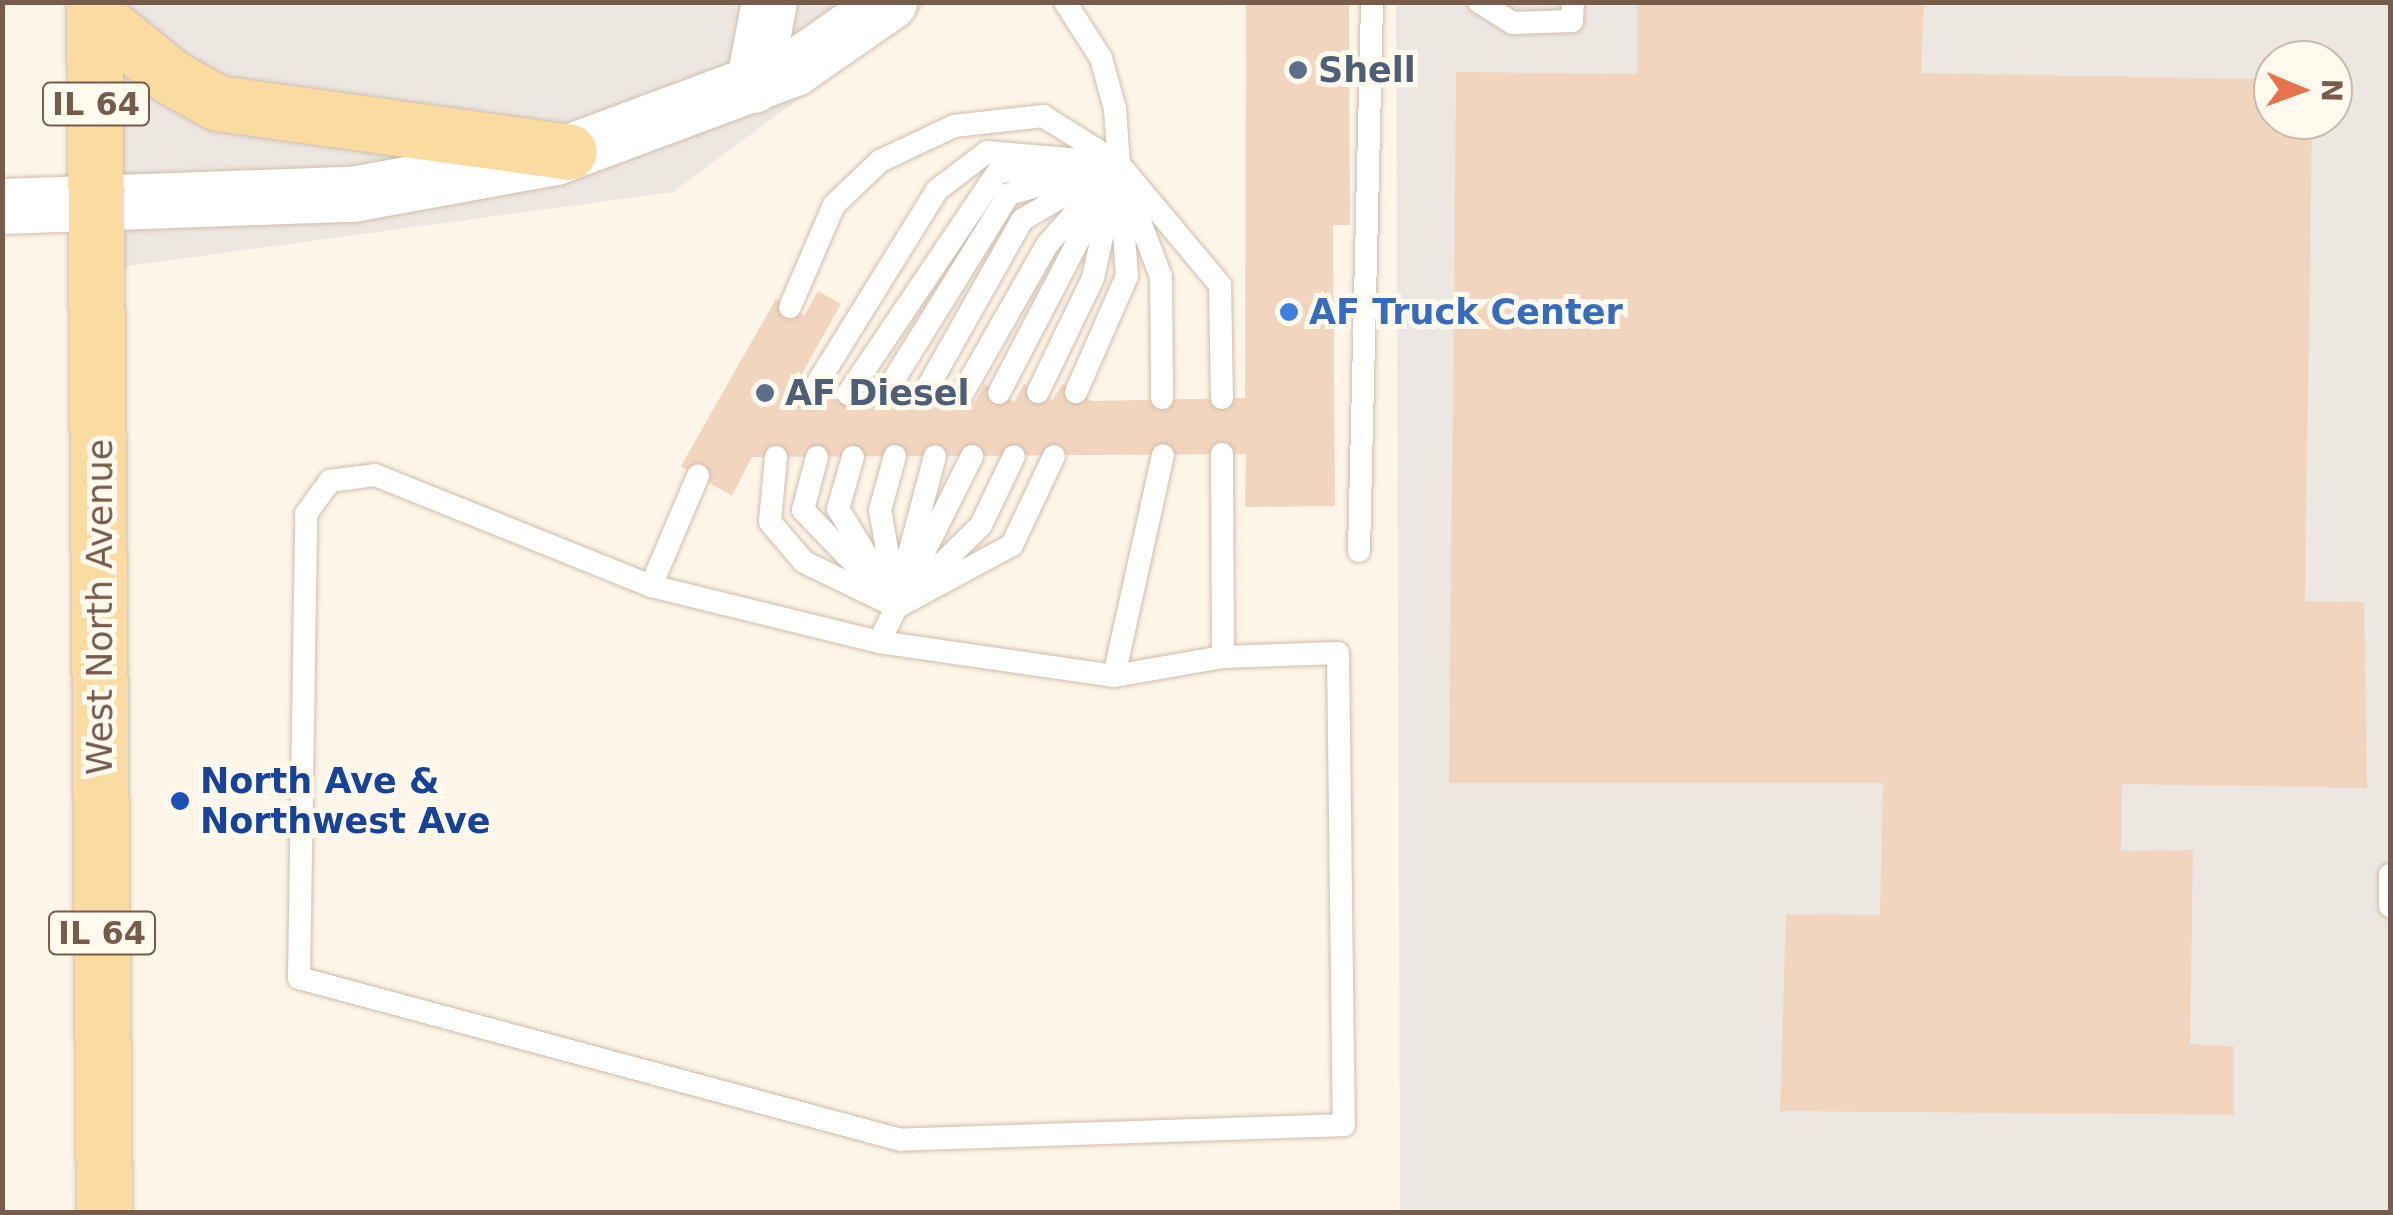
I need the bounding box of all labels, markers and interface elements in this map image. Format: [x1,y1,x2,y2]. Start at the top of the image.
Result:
north arrow [2253,40,2353,140]
place label: Shell [1318,49,1416,91]
marker: Shell [1287,59,1309,81]
road number: IL 64 [41,77,151,131]
text: N [2315,78,2348,103]
place label: AF Truck Center [1309,291,1623,333]
marker: AF Truck Center [1278,301,1300,323]
place label: AF Diesel [785,372,970,414]
marker: AF Diesel [754,382,776,404]
street label: West North Avenue [79,439,121,775]
place label: North Ave & Northwest Ave [200,760,490,842]
marker: North Ave & Northwest Ave [169,790,191,812]
road number: IL 64 [47,906,157,960]

